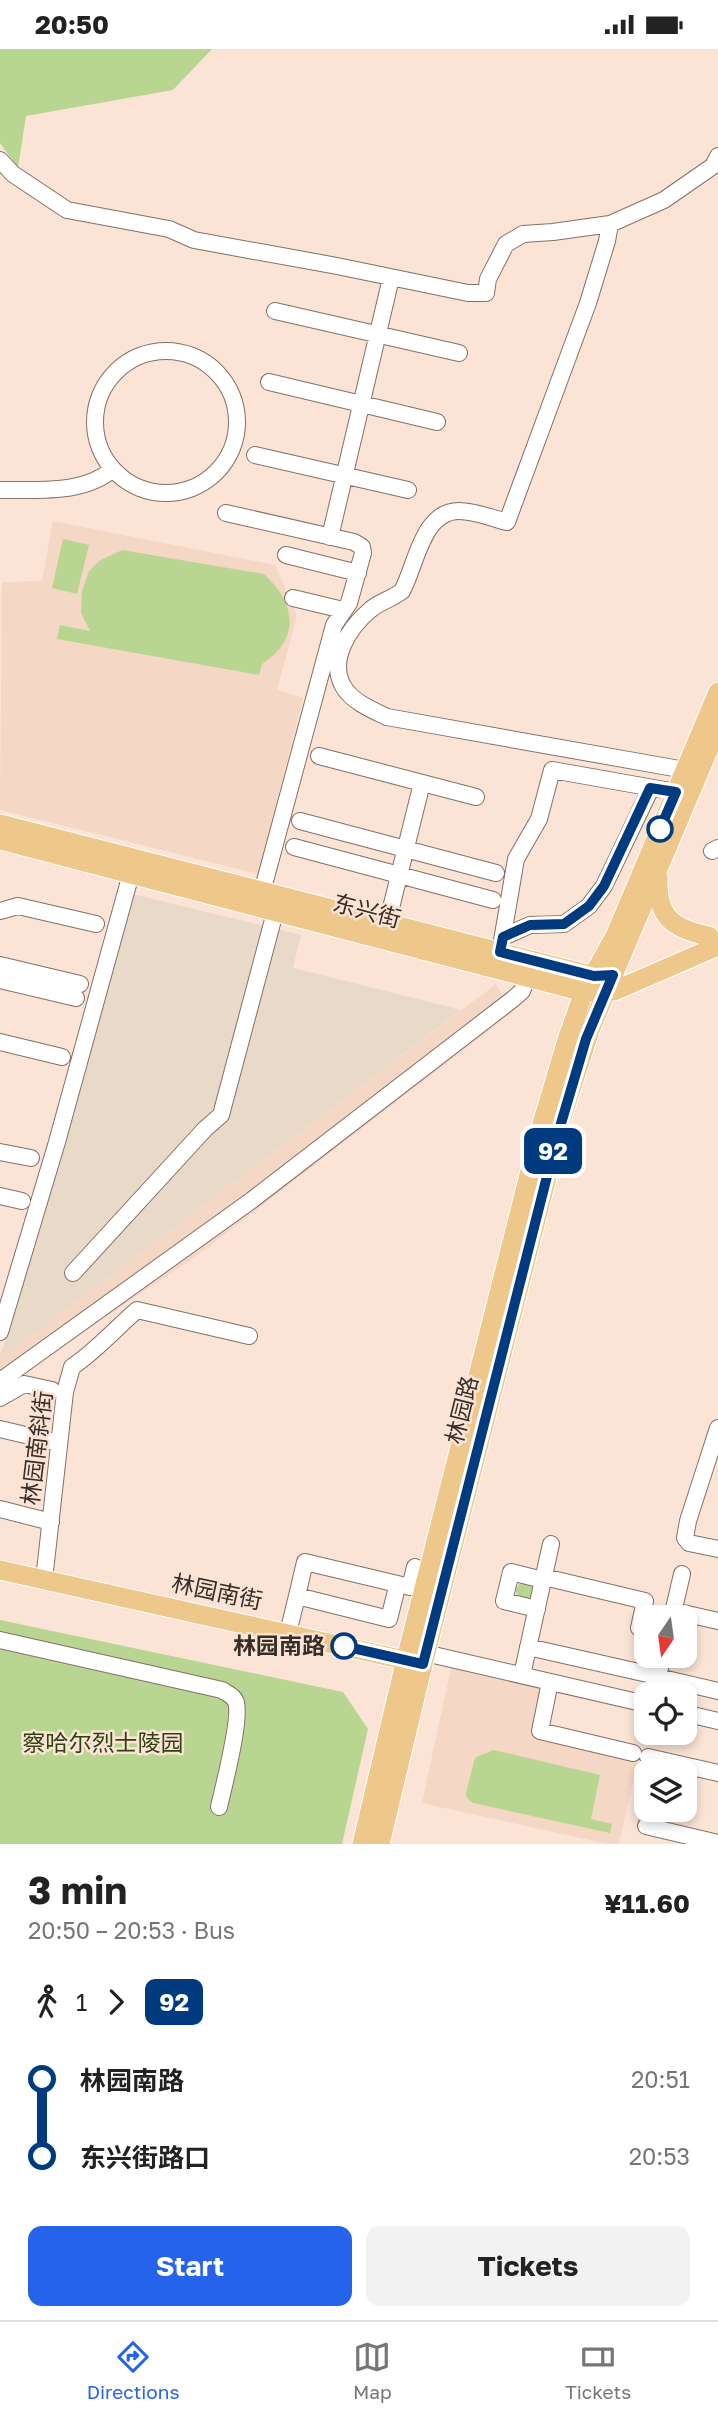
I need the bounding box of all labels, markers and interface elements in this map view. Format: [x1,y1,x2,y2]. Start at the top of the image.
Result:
text: 20:50 [35,9,109,40]
unlabelled marker [647,816,673,842]
street label: 东兴街 [330,888,404,932]
line badge: 92 [522,1128,584,1174]
text: 92 [538,1136,568,1165]
street label: 林园路 [439,1373,483,1447]
street label: 林园南斜街 [15,1389,57,1507]
street label: 林园南街 [169,1568,265,1614]
north arrow [634,1605,696,1668]
map controls [634,1605,697,1822]
place label: 林园南路 [233,1631,325,1659]
marker: 林园南路 [331,1633,357,1659]
button: locate [634,1682,697,1745]
park label: 察哈尔烈士陵园 [23,1728,184,1756]
button: layers [634,1759,697,1822]
text: 3 min [28,1867,127,1912]
text: ¥11.60 [604,1888,690,1919]
text: 20:50 – 20:53 · Bus [28,1916,235,1944]
icon: walk [28,1983,66,2021]
icon: forward [97,1983,135,2021]
text: 92 [159,1987,189,2016]
text: 1 [76,1988,87,2016]
text: 林园南路 [80,2065,184,2096]
text: 20:51 [631,2065,690,2093]
text: 东兴街路口 [80,2142,210,2173]
text: 20:53 [629,2142,690,2170]
button: Start [28,2226,352,2306]
button: Tickets [366,2226,690,2306]
tab: Directions [87,2338,180,2403]
tab: Map [353,2338,392,2403]
tab: Tickets [565,2338,631,2403]

